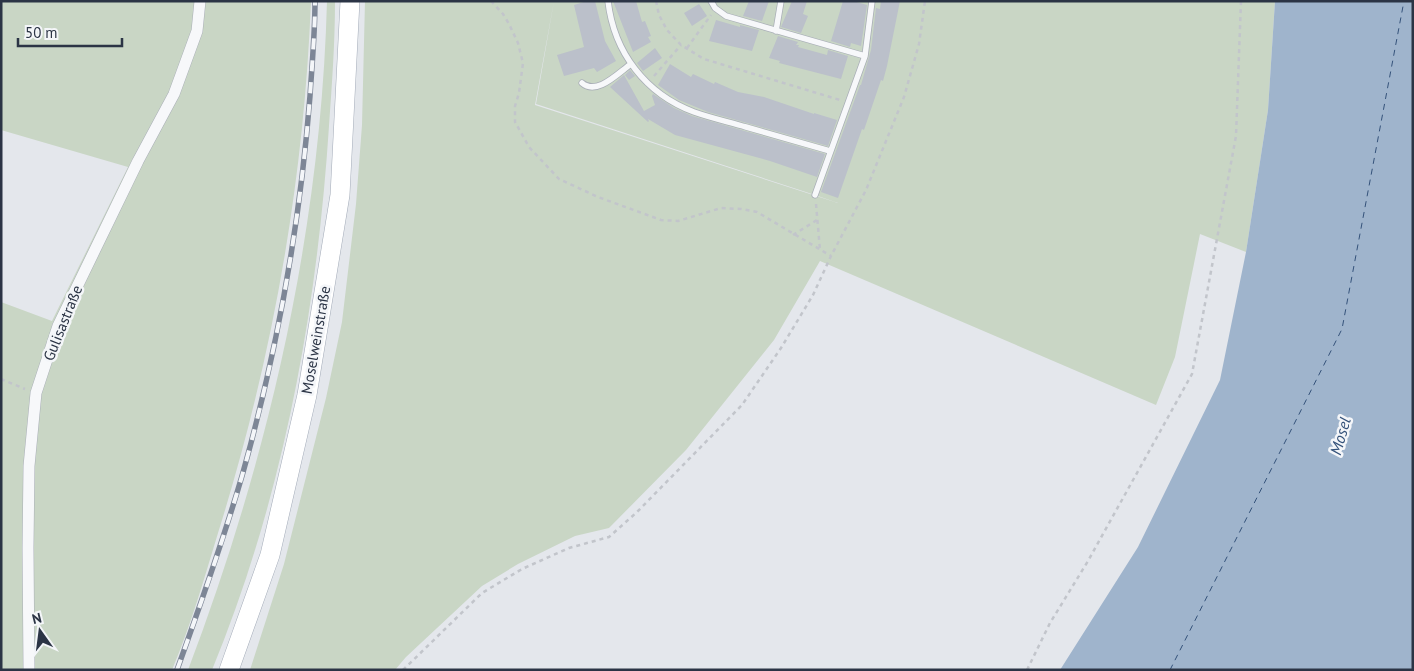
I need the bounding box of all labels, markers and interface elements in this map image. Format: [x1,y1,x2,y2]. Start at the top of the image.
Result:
scale bar [18,15,121,47]
text: 50 m [25,23,58,42]
street label: Gulisastraße [39,282,86,363]
street label: Moselweinstraße [297,284,334,395]
water label: Mosel [1325,414,1355,457]
north arrow [15,606,65,656]
text: N [30,609,43,628]

